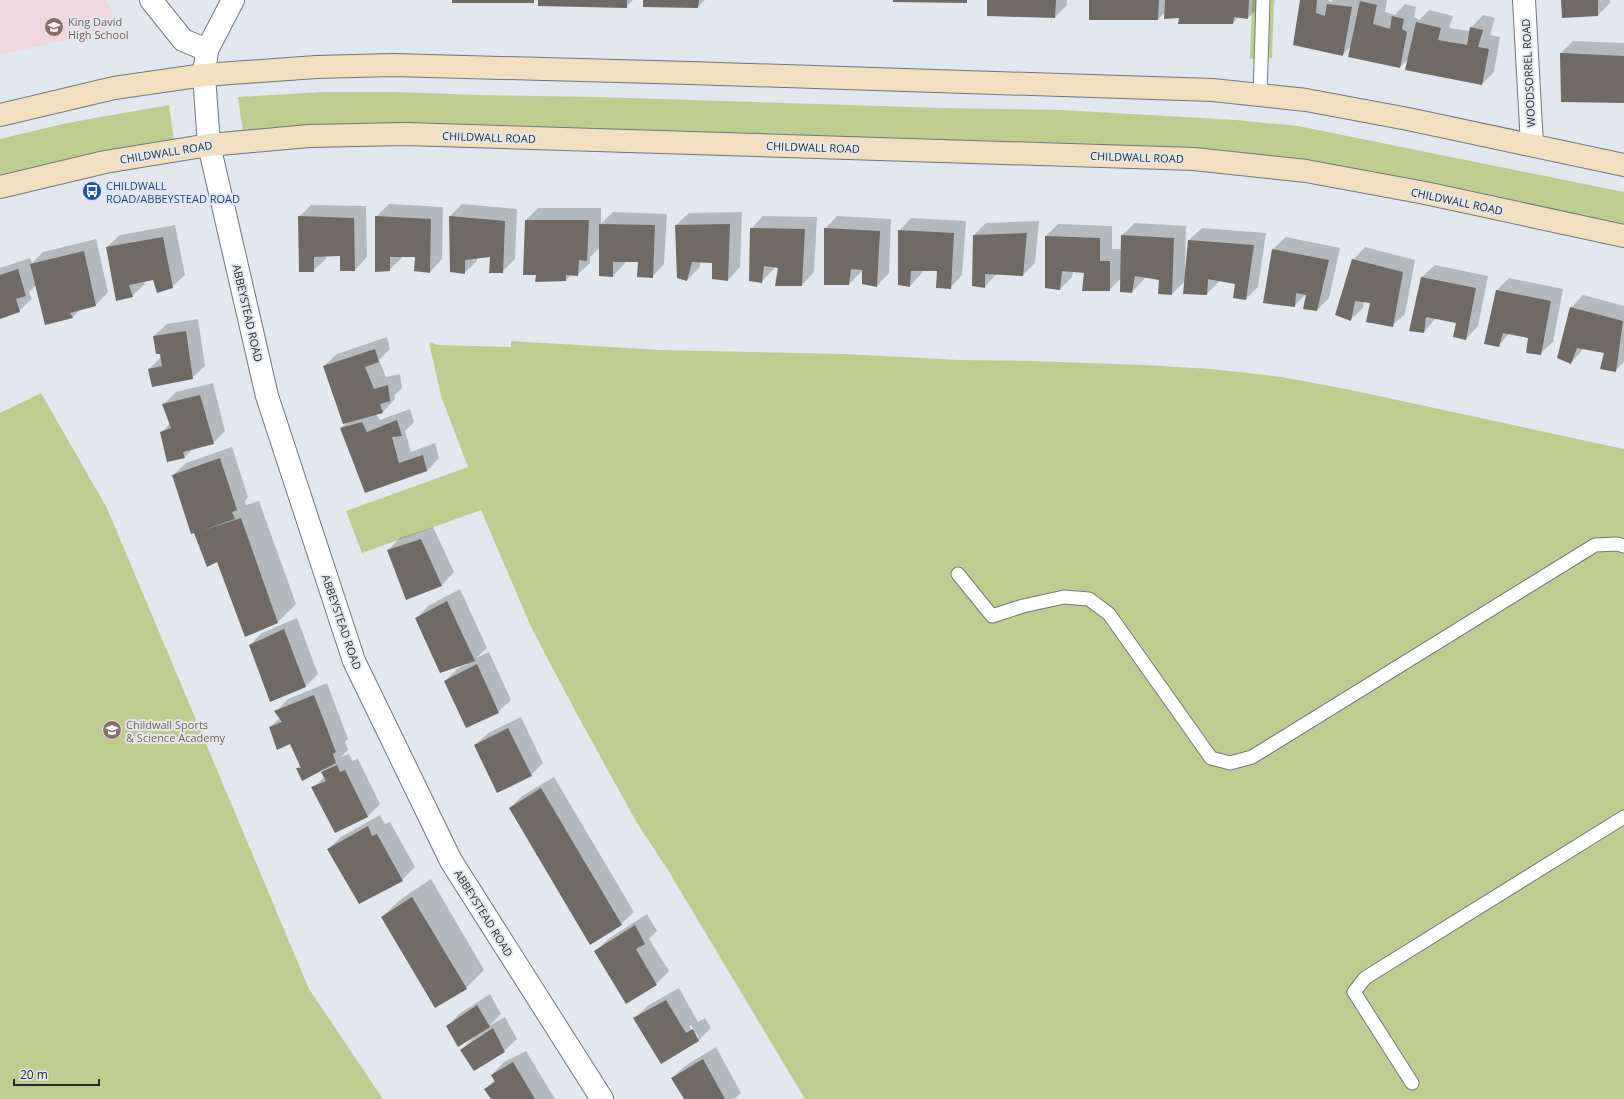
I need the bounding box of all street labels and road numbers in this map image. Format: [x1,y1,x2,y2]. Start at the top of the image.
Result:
street label: WOODSORREL ROAD [1518,18,1538,128]
street label: CHILDWALL ROAD [442,128,536,146]
street label: CHILDWALL ROAD [119,137,213,167]
street label: CHILDWALL ROAD [766,138,860,156]
street label: CHILDWALL ROAD [1090,148,1184,166]
street label: CHILDWALL ROAD [1410,184,1504,218]
street label: ABBEYSTEAD ROAD [229,263,267,363]
street label: ABBEYSTEAD ROAD [319,572,365,672]
street label: ABBEYSTEAD ROAD [451,867,517,959]

